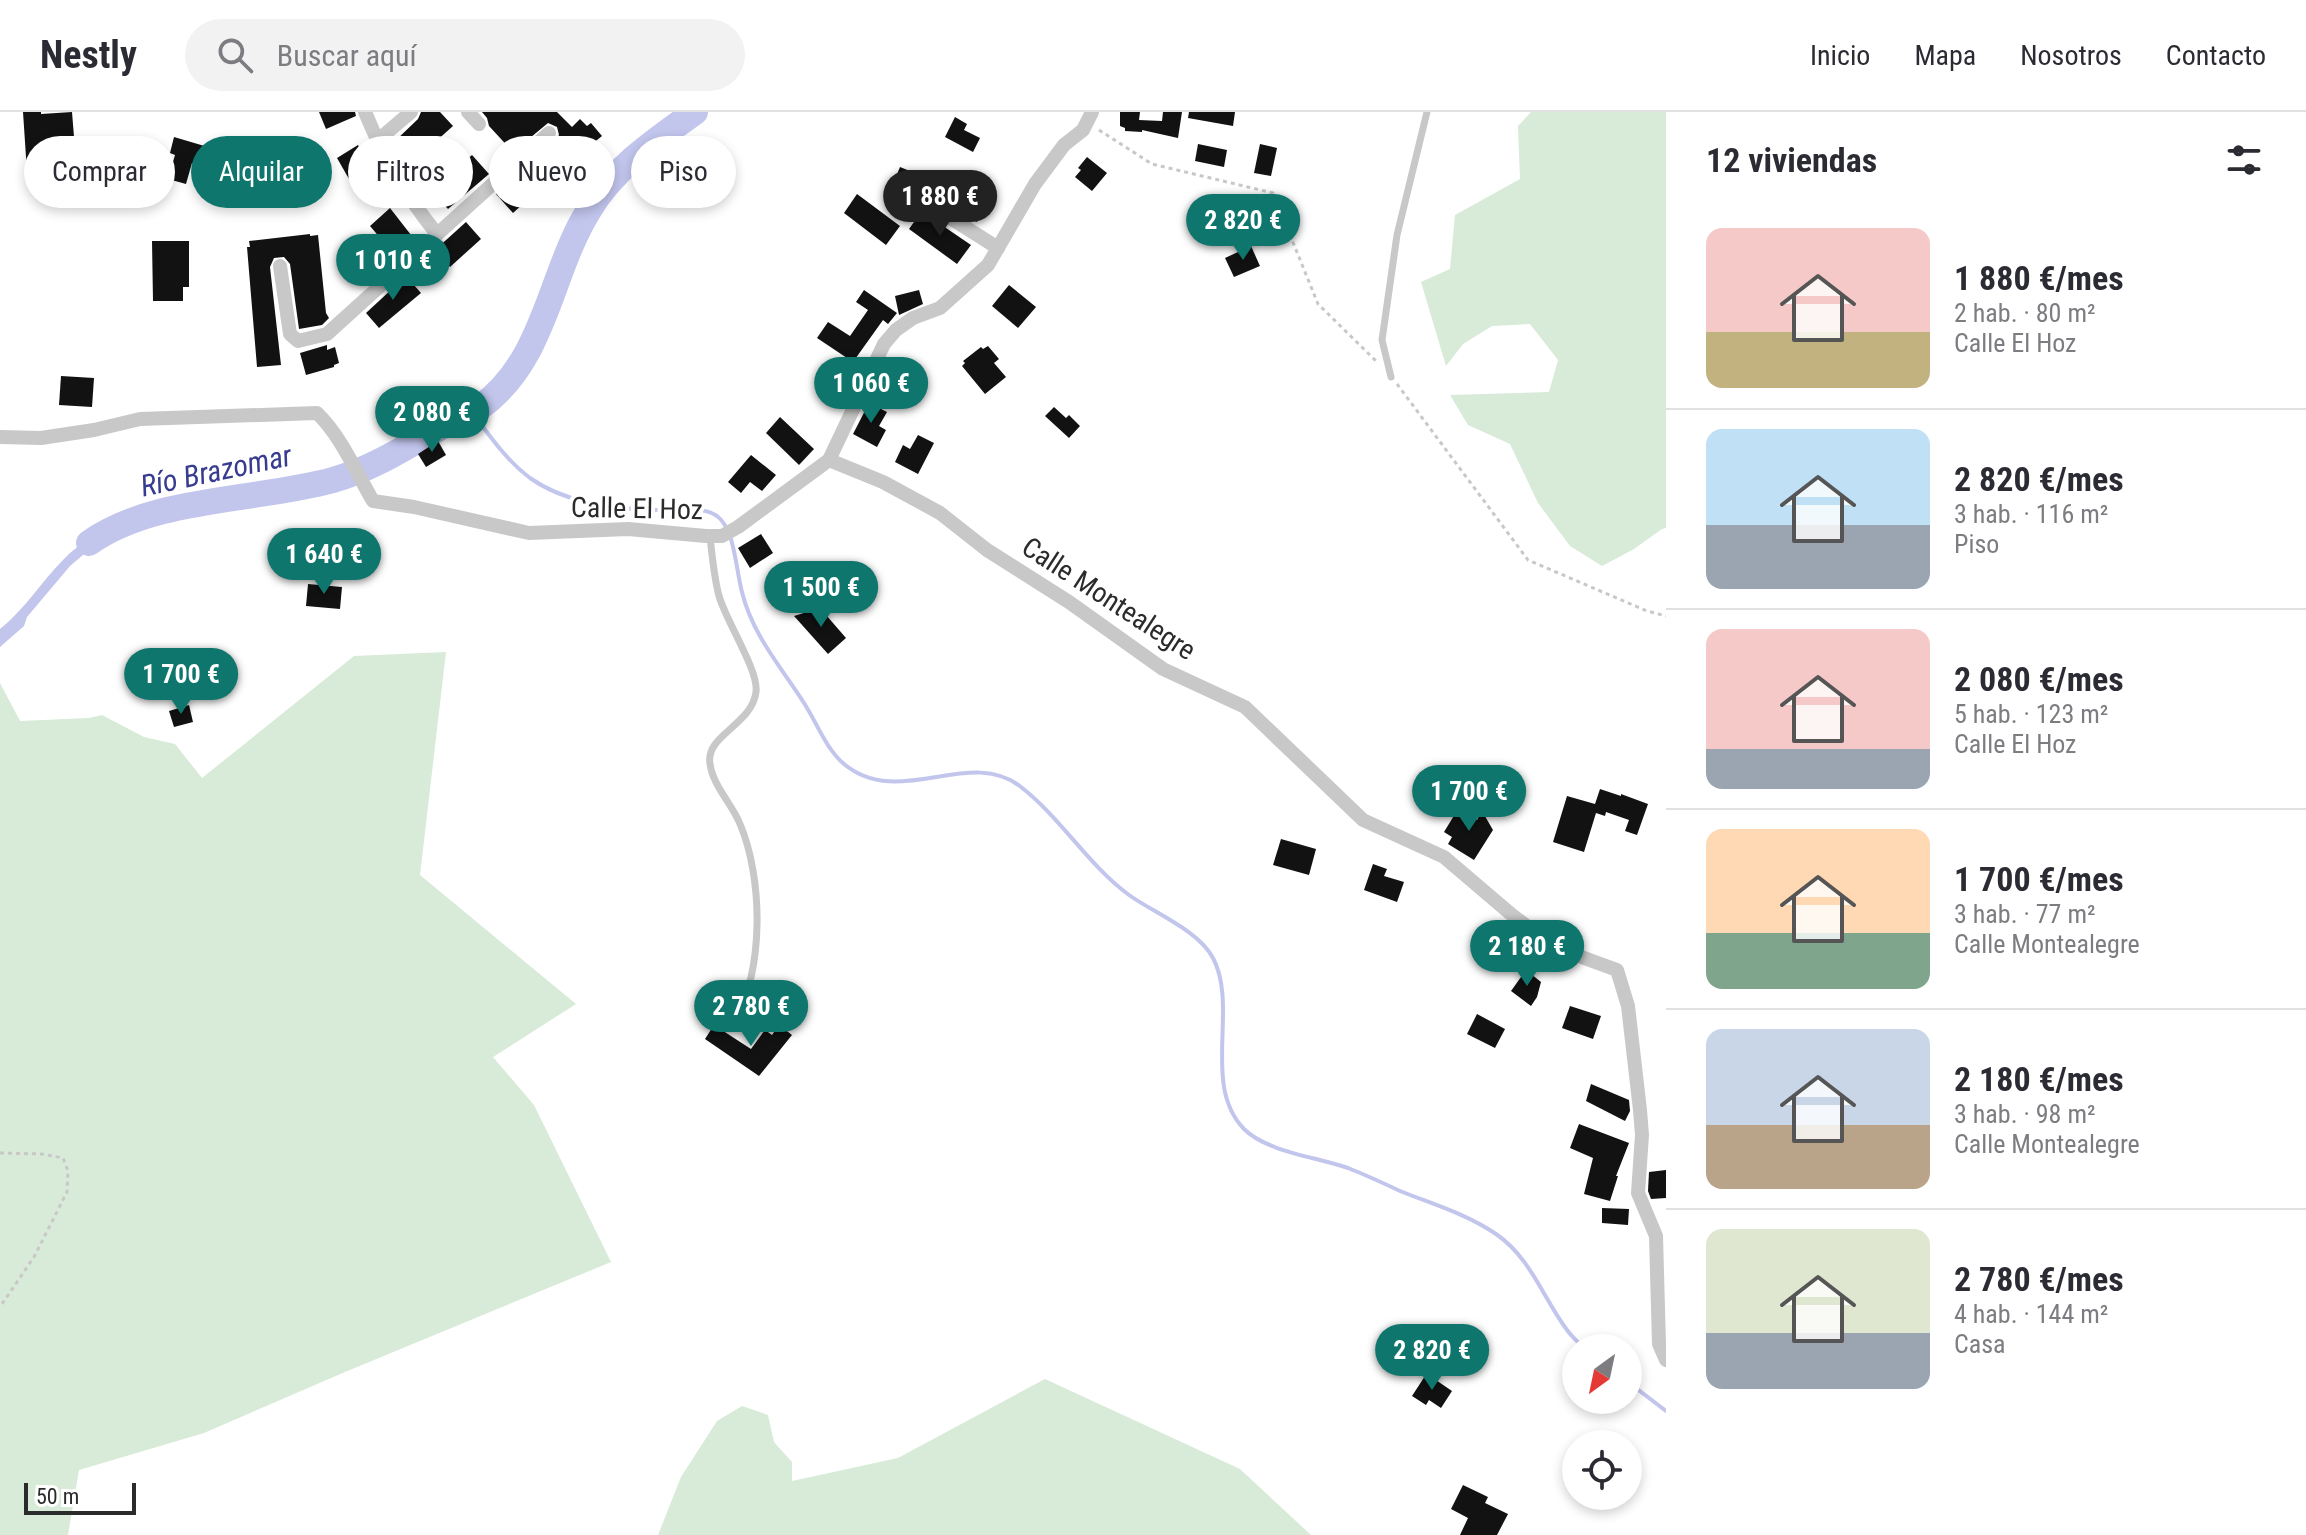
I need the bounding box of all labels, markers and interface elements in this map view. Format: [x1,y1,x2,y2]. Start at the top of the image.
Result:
search box [185,19,745,91]
text: Nestly [40,33,137,77]
icon: search [213,33,257,77]
text: Buscar aquí [277,38,417,73]
text: Inicio [1810,39,1870,72]
text: Mapa [1914,39,1976,72]
text: Nosotros [2020,39,2122,72]
text: Contacto [2166,39,2266,72]
chip: Comprar [24,136,175,208]
chip: Alquilar [191,136,332,208]
chip: Filtros [348,136,473,208]
chip: Nuevo [489,136,615,208]
chip: Piso [631,136,736,208]
icon: filters [2222,138,2266,182]
text: 12 viviendas [1706,140,1877,180]
pin: 1 880 € [866,170,1014,238]
text: 1 880 € [901,181,979,211]
pin: 2 820 € [1169,194,1317,262]
text: 2 820 € [1204,205,1282,235]
pin: 1 010 € [319,234,467,302]
text: 1 010 € [354,245,432,275]
text: 1 880 €/mes [1954,258,2124,298]
icon: home [1770,260,1866,356]
text: 2 hab. · 80 m² [1954,298,2096,328]
text: Calle El Hoz [1954,328,2077,358]
pin: 1 060 € [797,357,945,425]
text: 1 060 € [832,368,910,398]
pin: 2 080 € [358,386,506,454]
text: 2 080 € [393,397,471,427]
water label: Río Brazomar [137,437,296,504]
text: 2 820 €/mes [1954,459,2124,499]
icon: home [1770,461,1866,557]
street label: Calle El Hoz [571,491,703,526]
text: 3 hab. · 116 m² [1954,499,2108,529]
pin: 1 640 € [250,528,398,596]
text: Piso [1954,529,1999,559]
street label: Calle Montealegre [1016,530,1202,667]
text: 1 640 € [285,539,363,569]
pin: 1 500 € [747,561,895,629]
text: 1 500 € [782,572,860,602]
pin: 1 700 € [107,648,255,716]
text: 1 700 € [142,659,220,689]
text: 2 080 €/mes [1954,659,2124,699]
icon: home [1770,661,1866,757]
text: 5 hab. · 123 m² [1954,699,2108,729]
text: Calle El Hoz [1954,729,2077,759]
pin: 1 700 € [1395,765,1543,833]
text: 1 700 € [1430,776,1508,806]
text: 1 700 €/mes [1954,859,2124,899]
icon: home [1770,861,1866,957]
text: 3 hab. · 77 m² [1954,899,2096,929]
pin: 2 180 € [1453,920,1601,988]
text: Calle Montealegre [1954,929,2140,959]
text: 2 180 € [1488,931,1566,961]
pin: 2 780 € [677,980,825,1048]
text: 2 780 € [712,991,790,1021]
text: 2 180 €/mes [1954,1059,2124,1099]
icon: home [1770,1061,1866,1157]
text: 3 hab. · 98 m² [1954,1099,2096,1129]
text: Calle Montealegre [1954,1129,2140,1159]
text: 2 780 €/mes [1954,1259,2124,1299]
icon: home [1770,1261,1866,1357]
text: 4 hab. · 144 m² [1954,1299,2108,1329]
pin: 2 820 € [1358,1324,1506,1392]
text: Casa [1954,1329,2006,1359]
north arrow [1562,1334,1642,1414]
map controls [1562,1334,1642,1510]
text: 2 820 € [1393,1335,1471,1365]
button: locate [1562,1430,1642,1510]
scale bar [24,1479,136,1515]
text: 50 m [36,1484,79,1509]

